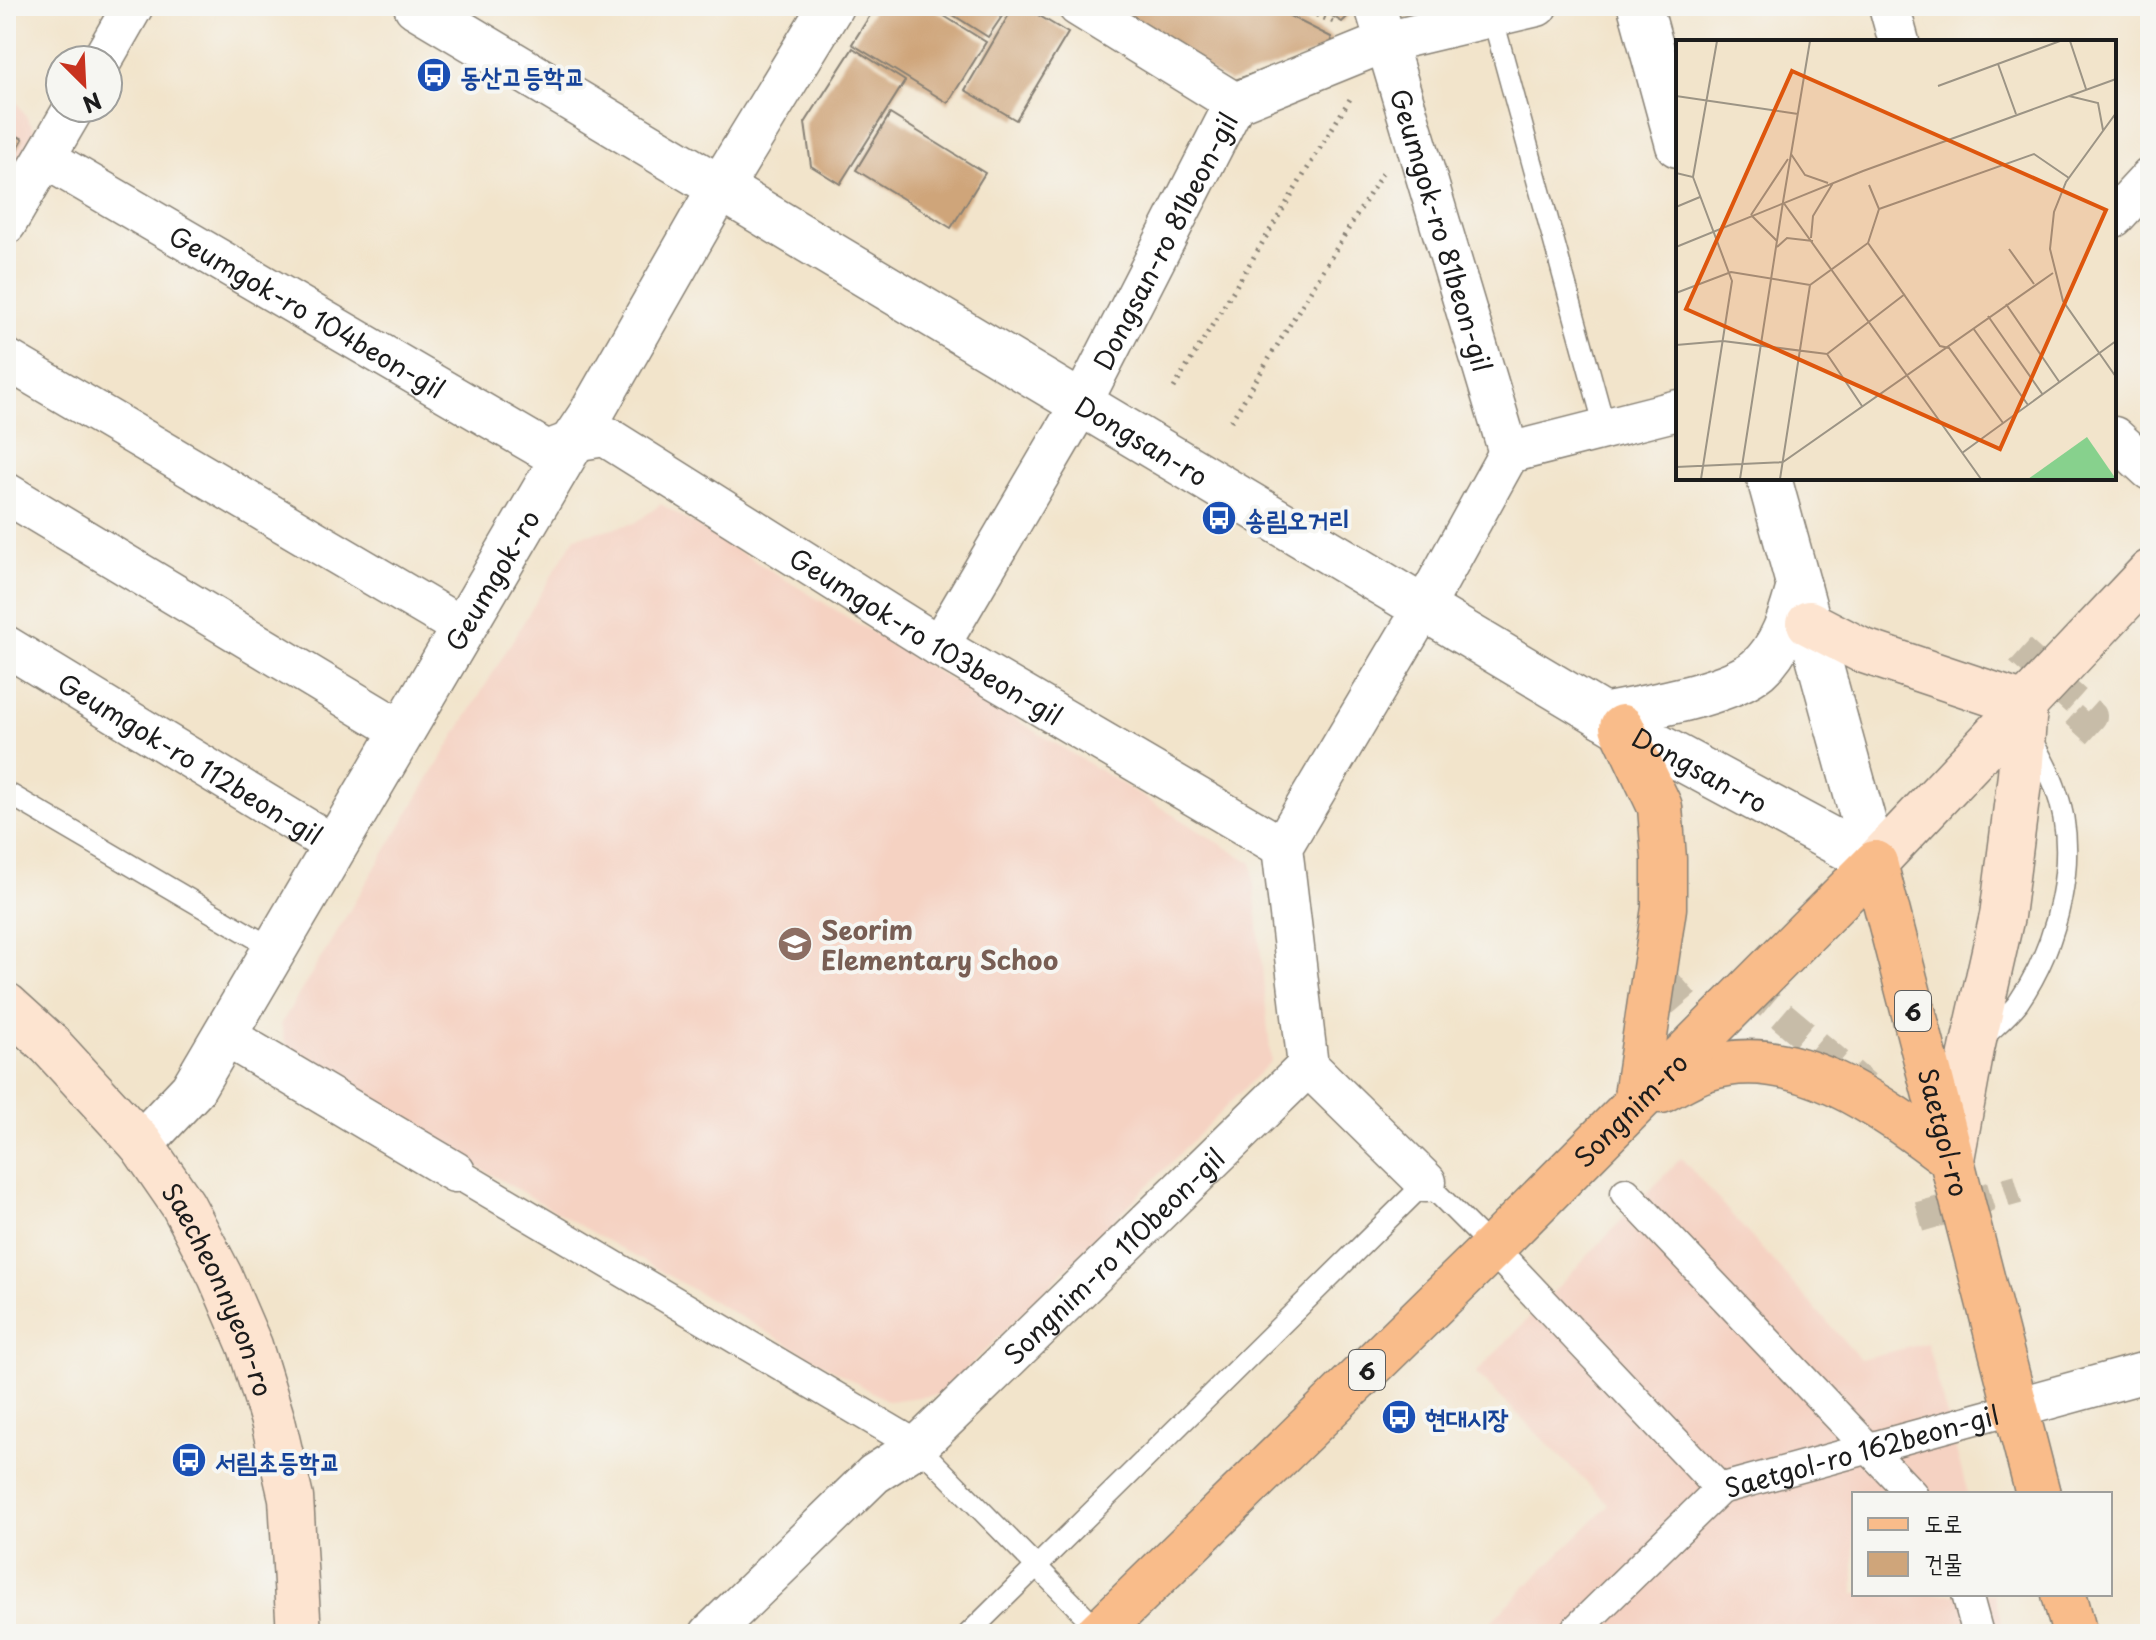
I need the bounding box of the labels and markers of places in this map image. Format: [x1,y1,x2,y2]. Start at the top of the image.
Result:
bus stop icon: 동산고등학교 [415,56,453,94]
place label: 동산고등학교 [460,56,586,95]
bus stop icon: 송림오거리 [1200,499,1238,537]
place label: 송림오거리 [1245,499,1350,538]
place label: Seorim Elementary Schoo [821,910,1058,979]
school or university icon: Seorim Elementary Schoo [776,925,814,963]
bus stop icon: 현대시장 [1380,1398,1418,1436]
place label: 현대시장 [1425,1398,1509,1437]
bus stop icon: 서림초등학교 [170,1441,208,1479]
place label: 서림초등학교 [215,1441,341,1480]

